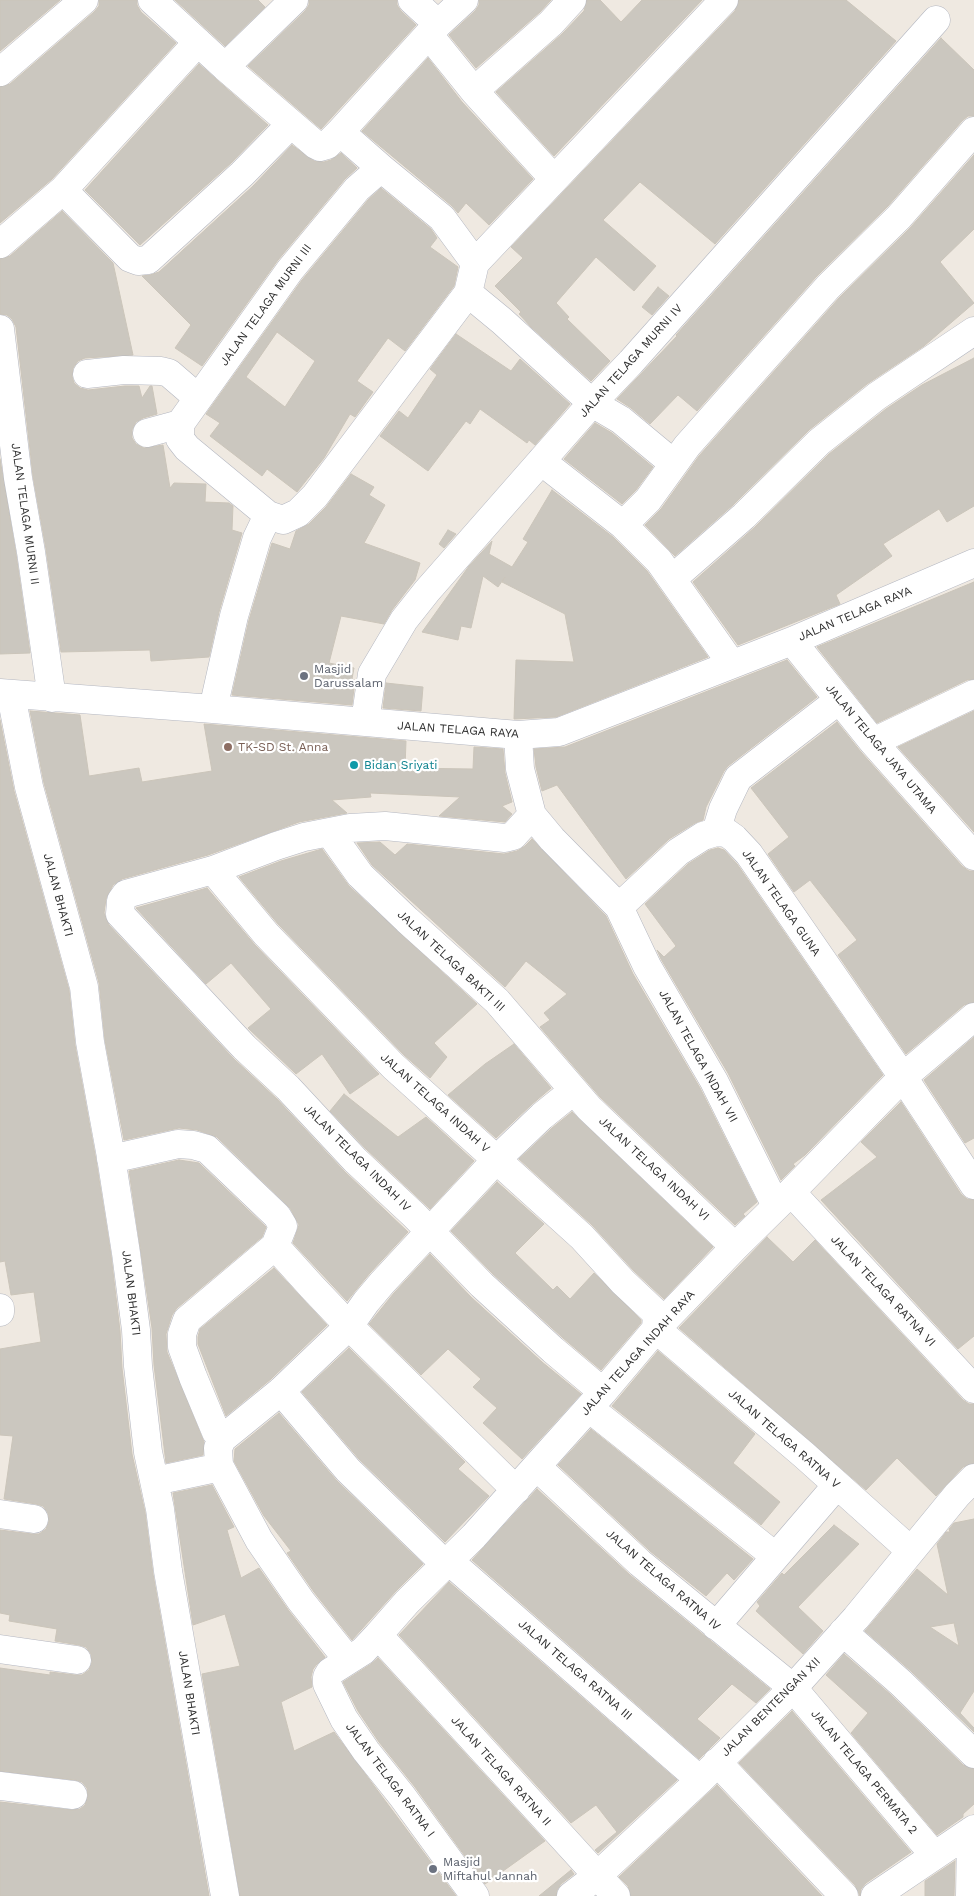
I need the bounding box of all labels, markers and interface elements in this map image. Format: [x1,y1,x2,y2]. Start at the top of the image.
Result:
street label: JALAN TELAGA MURNI III [217,241,315,369]
street label: JALAN TELAGA MURNI IV [576,301,686,421]
street label: JALAN TELAGA MURNI II [8,442,42,586]
street label: JALAN TELAGA RAYA [796,584,914,644]
place label: Masjid Darussalam [314,662,383,690]
marker: Masjid Darussalam [298,670,310,682]
street label: JALAN TELAGA JAYA UTAMA [822,681,940,817]
street label: JALAN TELAGA RAYA [397,719,519,741]
place label: TK-SD St. Anna [238,740,328,754]
marker: TK-SD St. Anna [222,741,234,753]
place label: Bidan Sriyati [364,758,437,772]
marker: Bidan Sriyati [348,759,360,771]
street label: JALAN TELAGA GUNA [739,847,823,959]
street label: JALAN BHAKTI [40,852,76,938]
street label: JALAN TELAGA BAKTI III [394,907,508,1015]
street label: JALAN TELAGA INDAH VII [656,987,740,1125]
street label: JALAN TELAGA INDAH V [377,1050,493,1156]
street label: JALAN TELAGA INDAH IV [300,1101,414,1215]
street label: JALAN TELAGA INDAH VI [596,1114,712,1224]
street label: JALAN TELAGA RATNA VI [828,1232,938,1350]
street label: JALAN BHAKTI [119,1250,143,1336]
street label: JALAN TELAGA INDAH RAYA [578,1287,698,1419]
street label: JALAN TELAGA RATNA V [725,1386,843,1492]
street label: JALAN TELAGA RATNA IV [603,1526,723,1634]
street label: JALAN TELAGA RATNA III [515,1617,635,1723]
street label: JALAN BHAKTI [175,1650,203,1736]
street label: JALAN BENTENGAN XII [718,1654,824,1760]
street label: JALAN TELAGA PERMATA 2 [808,1707,920,1837]
street label: JALAN TELAGA RATNA II [448,1713,554,1829]
street label: JALAN TELAGA RATNA I [342,1720,438,1840]
place label: Masjid Miftahul Jannah [443,1855,537,1883]
marker: Masjid Miftahul Jannah [427,1863,439,1875]

